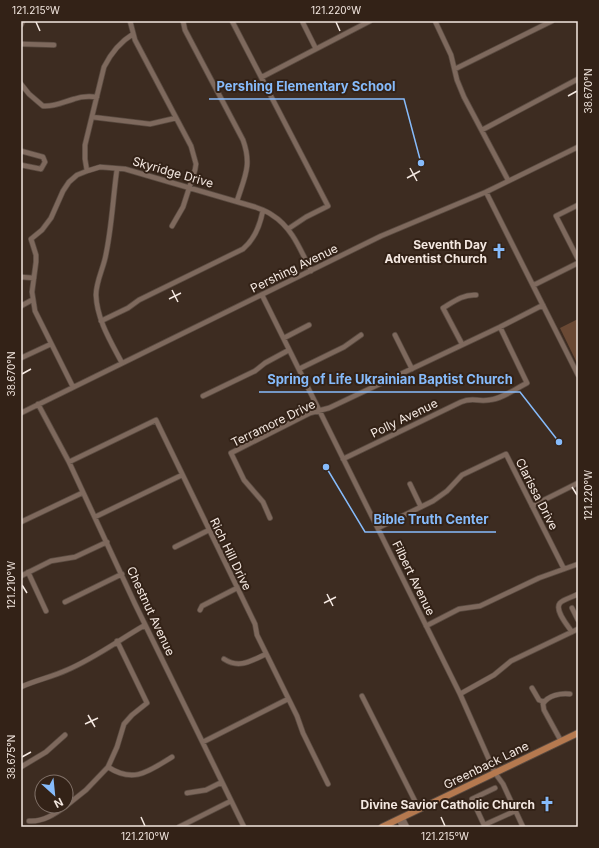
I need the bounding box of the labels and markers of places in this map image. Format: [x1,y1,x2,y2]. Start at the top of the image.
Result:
callout: Pershing Elementary School [209,74,404,99]
place label: Seventh Day Adventist Church [384,237,488,266]
church icon: Seventh Day Adventist Church [490,242,508,260]
callout: Spring of Life Ukrainian Baptist Church [259,367,520,392]
callout: Bible Truth Center [365,507,496,532]
church icon: Divine Savior Catholic Church [538,795,556,813]
place label: Divine Savior Catholic Church [361,797,535,812]

